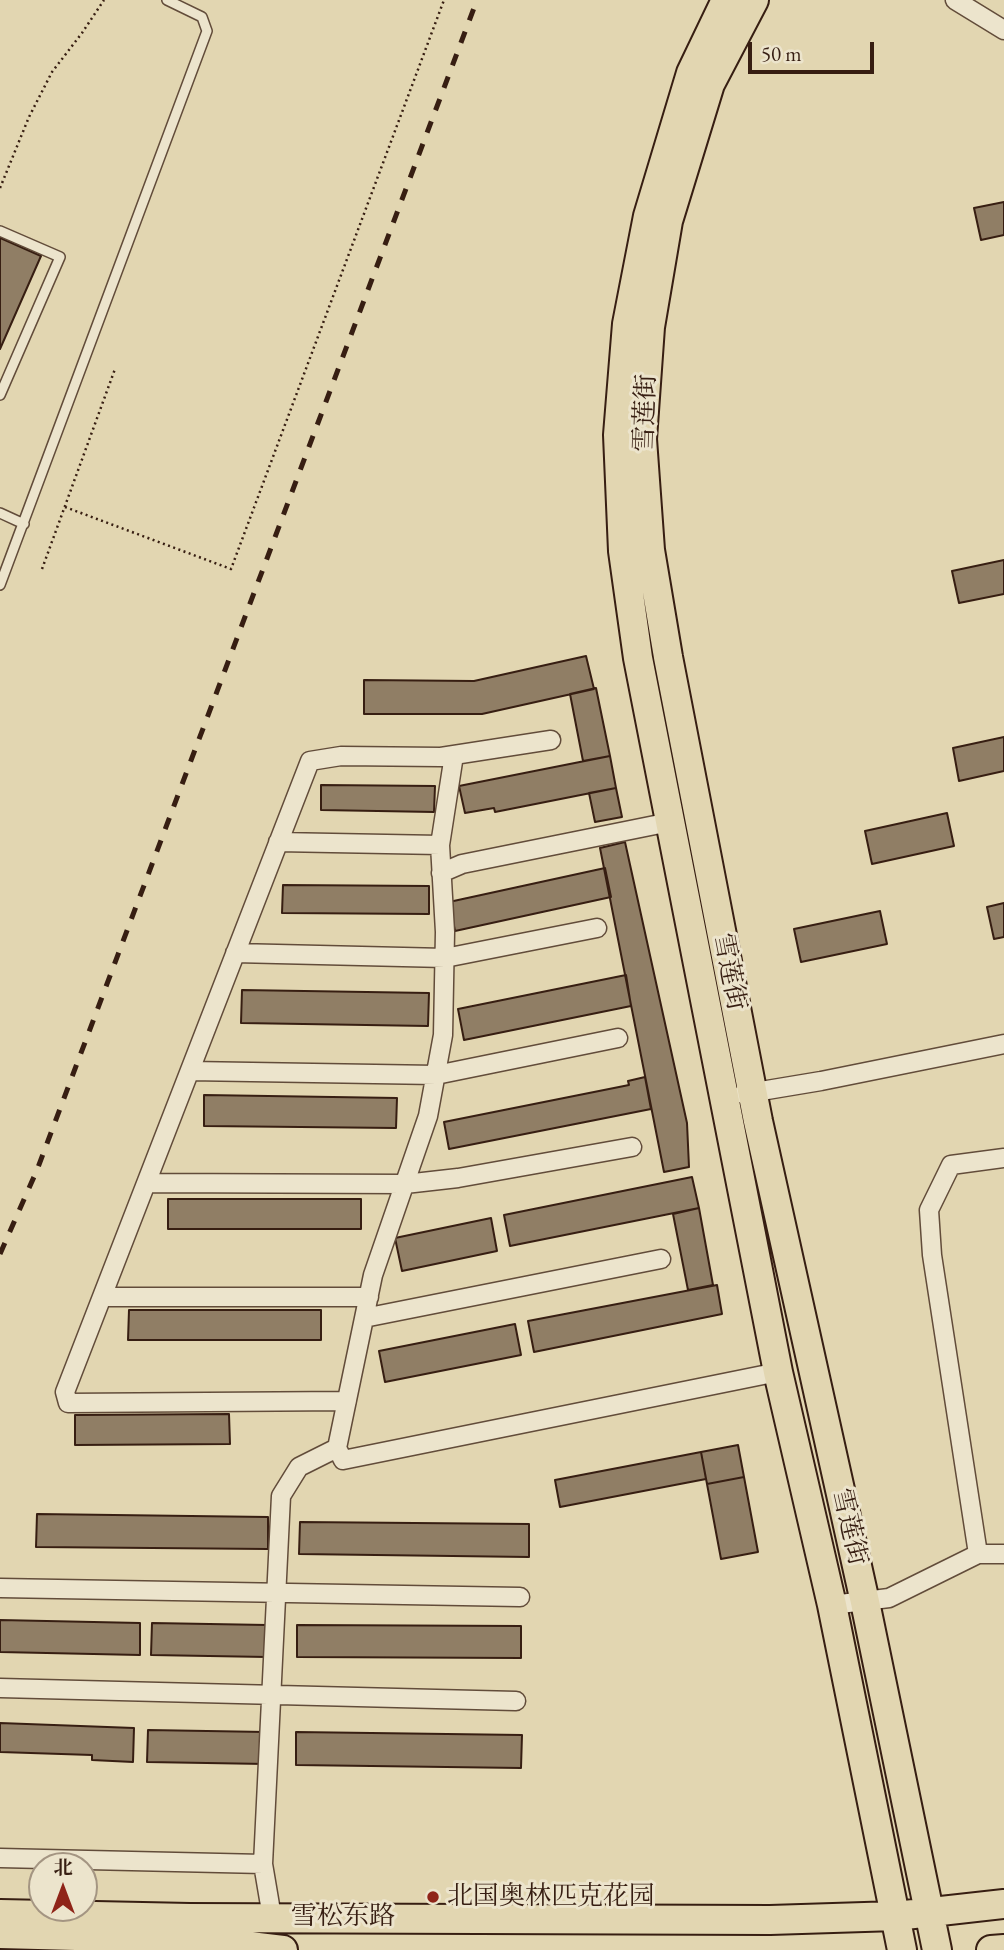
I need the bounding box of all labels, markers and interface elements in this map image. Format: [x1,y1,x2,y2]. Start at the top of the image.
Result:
scale bar [752,28,878,72]
text: 50 m [761,40,802,67]
street label: 雪莲街 [629,373,663,453]
street label: 雪莲街 [706,931,752,1013]
street label: 雪莲街 [825,1485,873,1569]
north arrow [28,1852,98,1922]
text: 北 [53,1855,73,1880]
place label: 北国奥林匹克花园 [447,1881,655,1913]
marker: 北国奥林匹克花园 [425,1889,441,1905]
street label: 雪松东路 [291,1901,395,1933]

